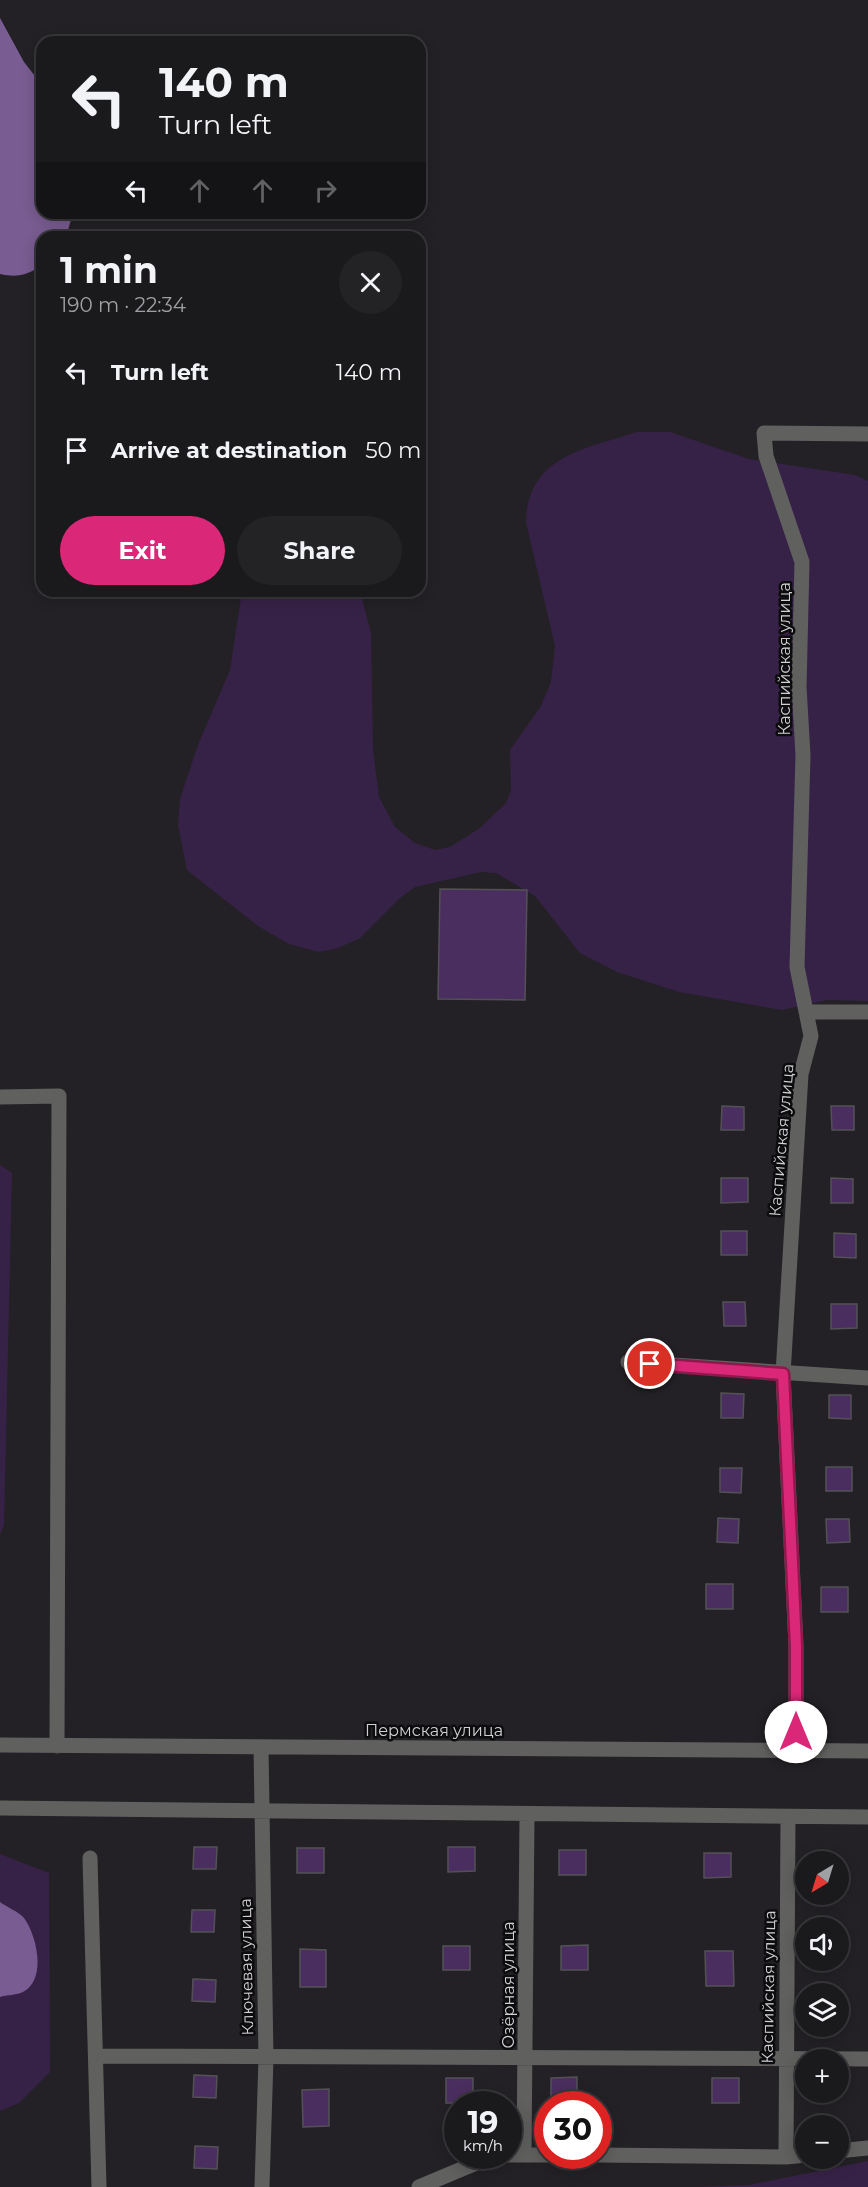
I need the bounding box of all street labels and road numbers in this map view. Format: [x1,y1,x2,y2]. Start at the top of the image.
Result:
street label: Каспийская улица [775,582,794,736]
street label: Каспийская улица [765,1063,798,1217]
street label: Пермская улица [365,1721,503,1740]
street label: Ключевая улица [236,1898,257,2036]
street label: Каспийская улица [758,1910,779,2064]
street label: Озёрная улица [499,1922,518,2049]

